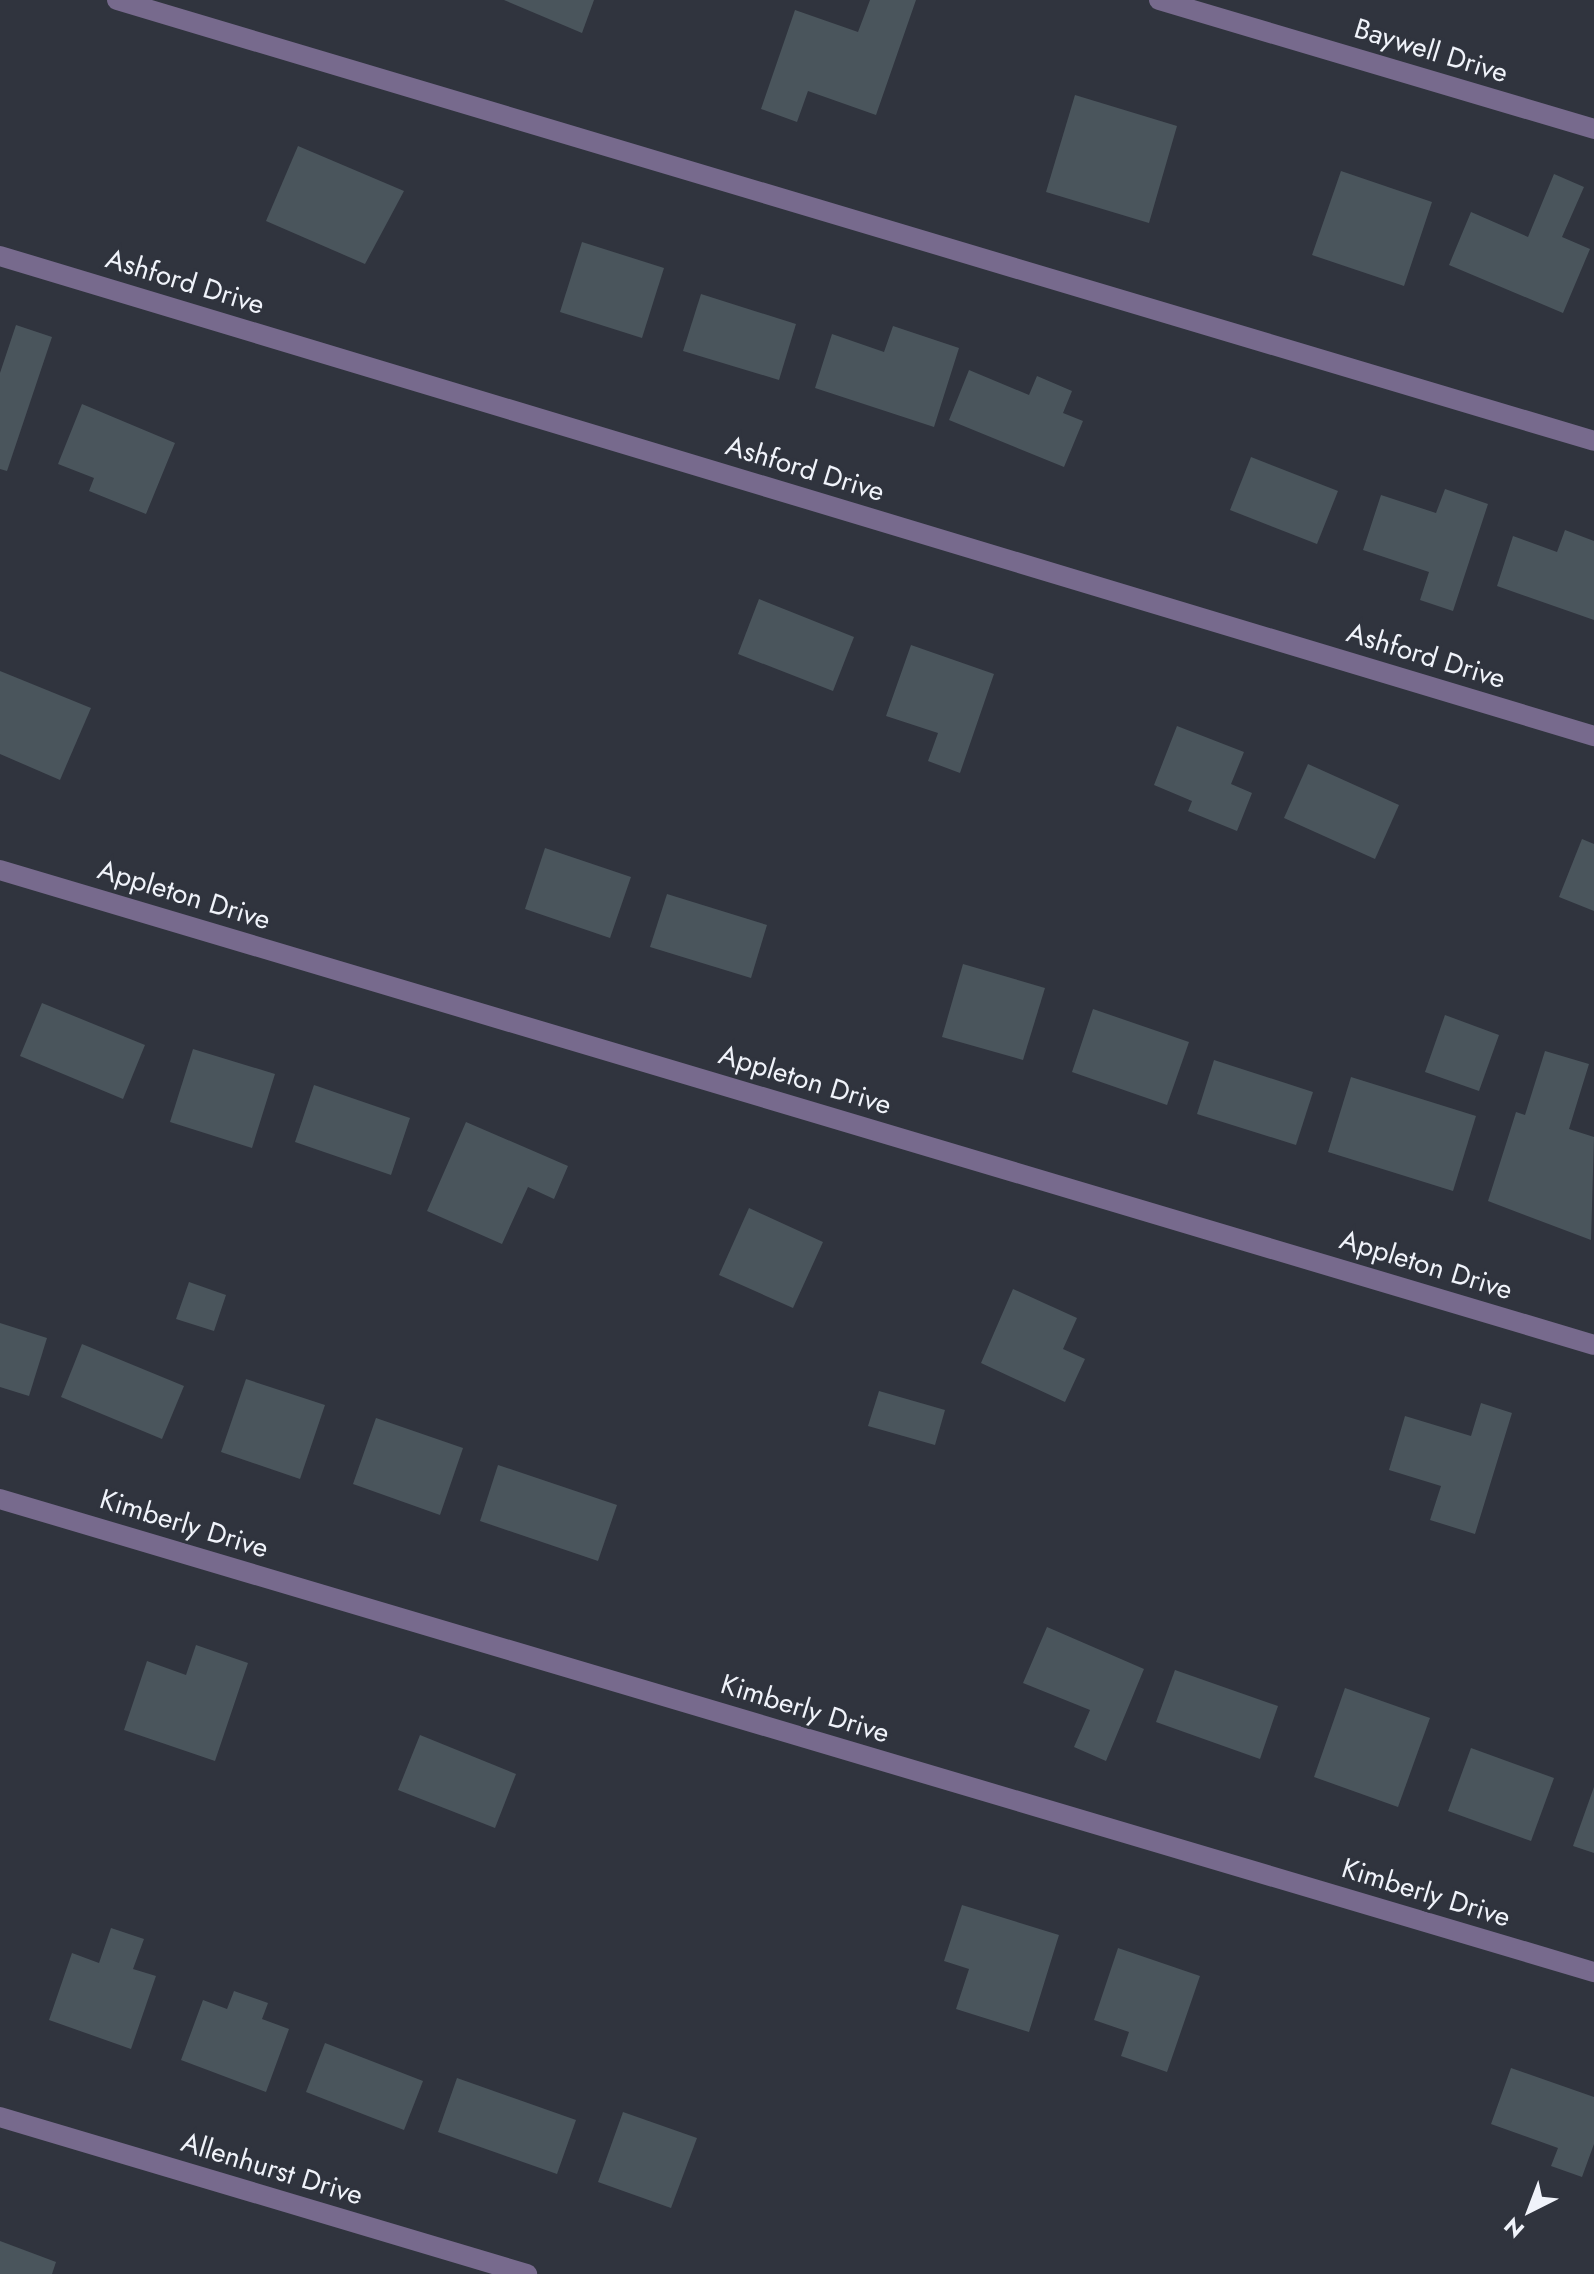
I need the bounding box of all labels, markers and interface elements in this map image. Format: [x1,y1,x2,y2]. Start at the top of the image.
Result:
street label: Baywell Drive [1350,12,1512,90]
street label: Ashford Drive [102,242,268,322]
street label: Ashford Drive [722,429,888,509]
street label: Ashford Drive [1343,616,1509,696]
street label: Appleton Drive [94,853,274,937]
street label: Appleton Drive [715,1038,895,1122]
street label: Appleton Drive [1336,1223,1516,1307]
street label: Kimberly Drive [96,1482,272,1566]
street label: Kimberly Drive [717,1667,893,1751]
street label: Kimberly Drive [1338,1851,1514,1935]
street label: Allenhurst Drive [177,2125,367,2213]
north arrow [1490,2170,1570,2250]
text: N [1497,2210,1531,2246]

